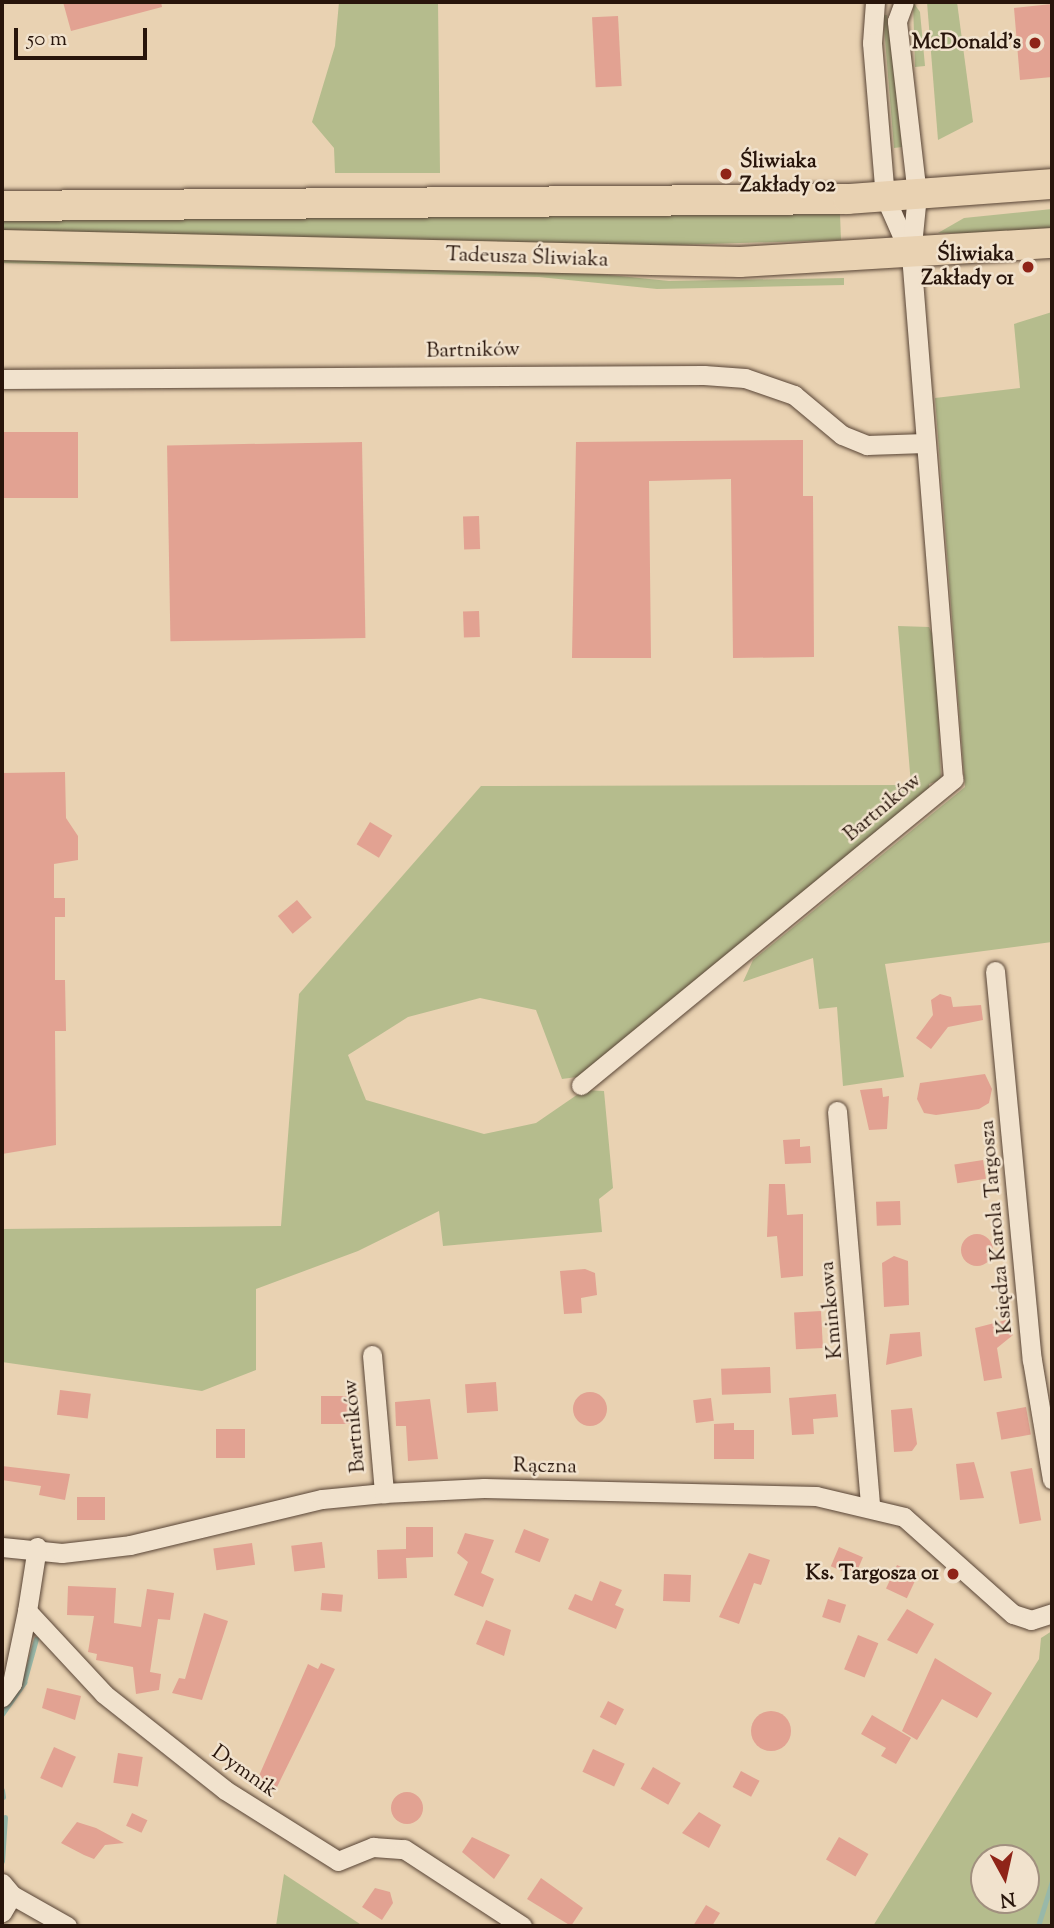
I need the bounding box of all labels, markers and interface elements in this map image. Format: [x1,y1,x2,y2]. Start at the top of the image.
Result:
scale bar [18,14,150,58]
text: 50 m [27,25,67,55]
place label: McDonald's [912,30,1021,56]
marker: McDonald's [1027,35,1043,51]
place label: Śliwiaka Zakłady 02 [740,149,836,199]
marker: Śliwiaka Zakłady 02 [718,166,734,182]
place label: Śliwiaka Zakłady 01 [921,242,1014,292]
street label: Tadeusza Śliwiaka [445,243,609,273]
marker: Śliwiaka Zakłady 01 [1020,259,1036,275]
street label: Bartników [426,338,520,364]
street label: Bartników [839,768,927,848]
street label: Księdza Karola Targosza [975,1119,1019,1335]
street label: Kminkowa [815,1260,849,1360]
street label: Bartników [338,1378,372,1474]
street label: Rączna [513,1454,577,1480]
place label: Ks. Targosza 01 [806,1561,939,1587]
marker: Ks. Targosza 01 [945,1566,961,1582]
street label: Dymnik [206,1740,282,1804]
north arrow [970,1844,1040,1914]
text: N [998,1884,1017,1913]

